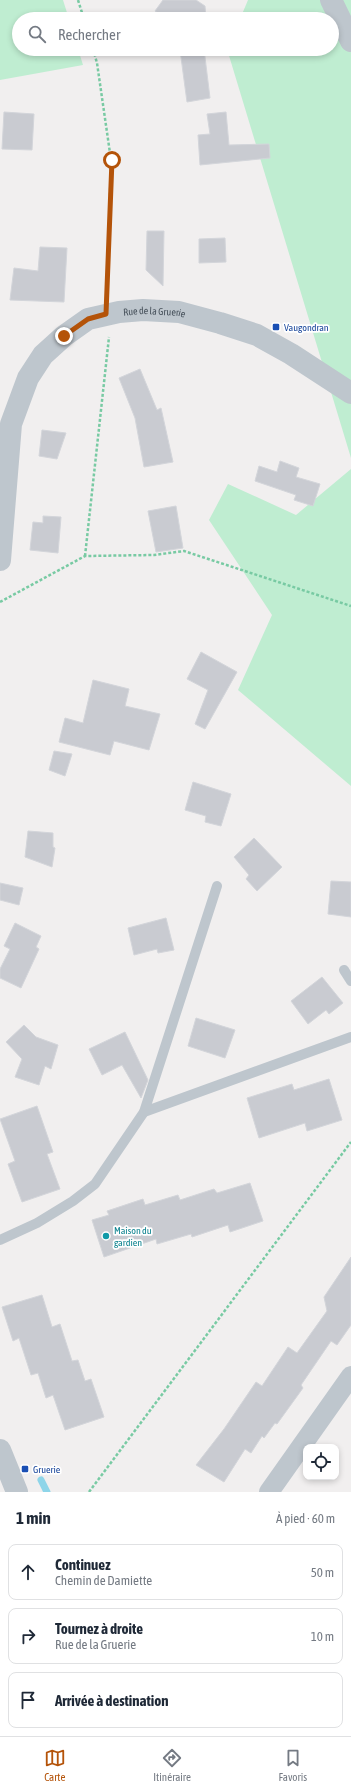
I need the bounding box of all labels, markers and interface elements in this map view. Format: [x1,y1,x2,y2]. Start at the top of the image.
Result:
search box [12,12,339,56]
icon: search [26,23,48,45]
text: Rechercher [58,26,120,43]
route start [103,151,121,169]
street label: Rue de la Gruerie [123,304,187,319]
marker: Vaugondran [271,322,281,332]
place label: Vaugondran [284,322,329,333]
route end [55,327,73,345]
place label: Maison du gardien [114,1225,152,1248]
marker: Maison du gardien [101,1231,111,1241]
map controls [303,1444,339,1480]
button: locate [303,1444,339,1480]
marker: Gruerie [20,1464,30,1474]
place label: Gruerie [33,1464,61,1475]
text: 1 min [16,1508,51,1528]
text: À pied · 60 m [276,1511,335,1526]
text: Continuez [55,1556,111,1573]
icon: ahead [17,1561,39,1583]
text: 50 m [311,1565,334,1580]
text: Chemin de Damiette [55,1573,152,1588]
text: Tournez à droite [55,1620,143,1637]
icon: right [17,1625,39,1647]
text: 10 m [311,1629,334,1644]
text: Rue de la Gruerie [55,1637,136,1652]
icon: arrive [17,1689,39,1711]
text: Arrivée à destination [55,1692,169,1709]
tab: Carte [44,1747,66,1783]
tab: Itinéraire [153,1747,191,1783]
tab: Favoris [279,1747,307,1783]

